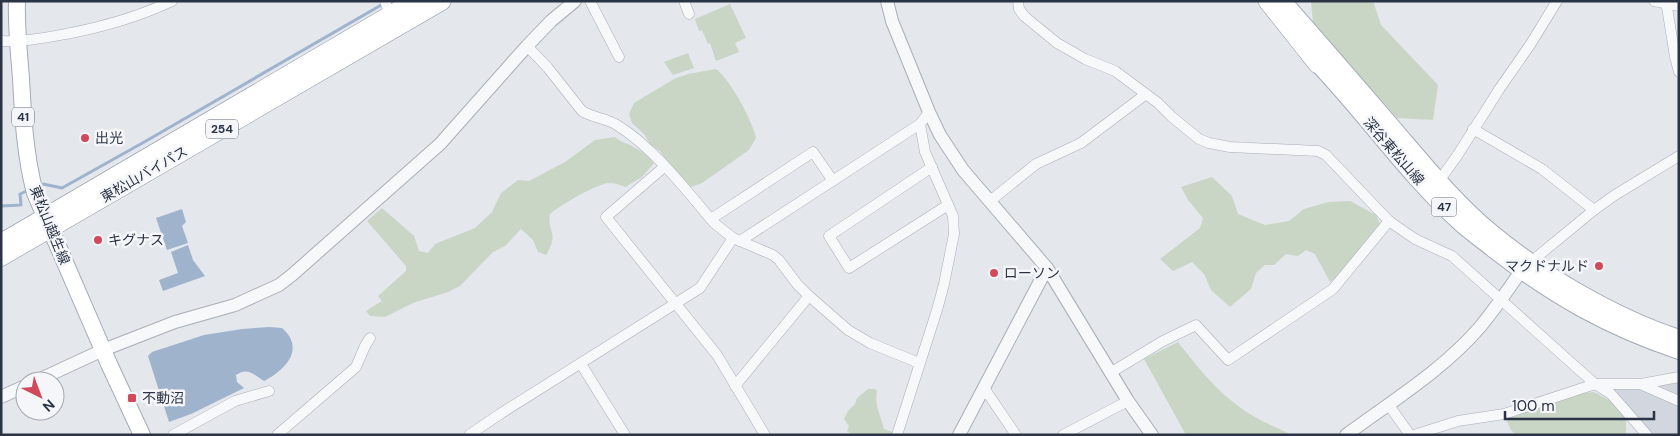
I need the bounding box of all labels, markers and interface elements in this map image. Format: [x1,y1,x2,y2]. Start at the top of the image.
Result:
road number: 41 [12,108,34,126]
street label: 深谷東松山線 [1360,113,1428,189]
road number: 254 [206,120,238,138]
place label: 出光 [95,129,123,147]
marker: 出光 [79,132,91,144]
street label: 東松山バイパス [97,142,191,206]
street label: 東松山越生線 [26,183,74,267]
road number: 47 [1432,198,1456,216]
place label: キグナス [108,231,164,249]
marker: キグナス [92,234,104,246]
place label: マクドナルド [1505,257,1589,275]
marker: マクドナルド [1593,260,1605,272]
place label: ローソン [1004,264,1060,282]
marker: ローソン [988,267,1000,279]
north arrow [15,371,65,421]
scale bar [1505,388,1654,420]
place label: 不動沼 [142,389,184,407]
marker: 不動沼 [126,392,138,404]
text: N [39,396,59,416]
text: 100 m [1512,396,1555,416]

